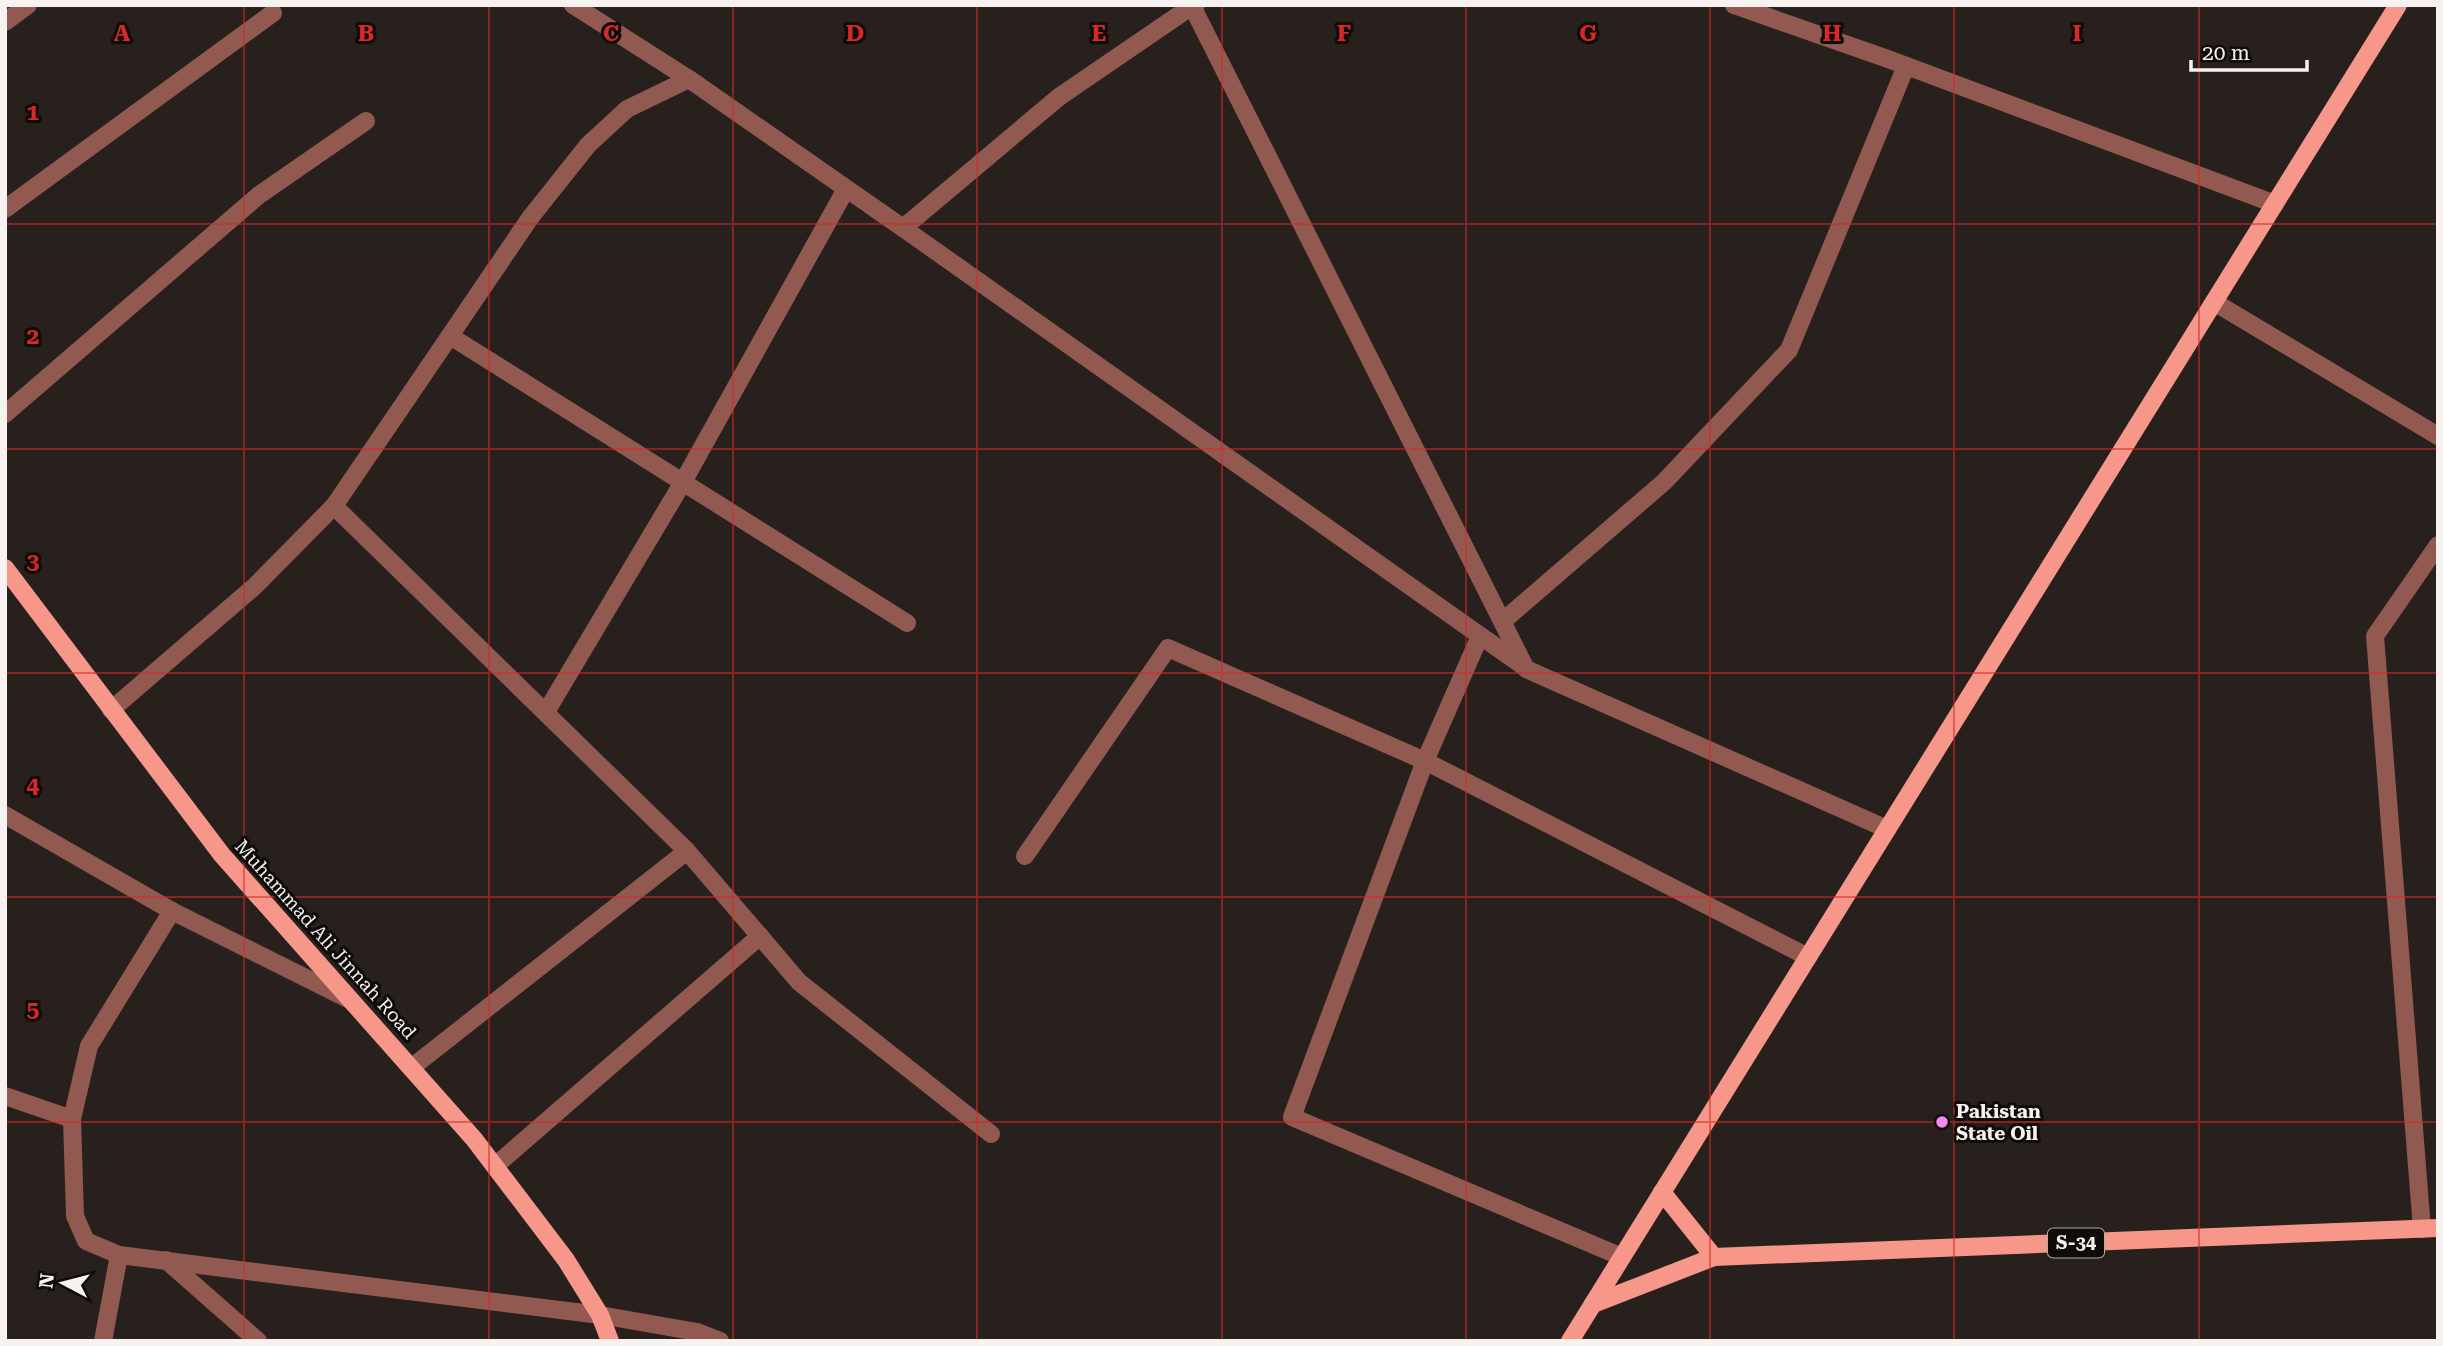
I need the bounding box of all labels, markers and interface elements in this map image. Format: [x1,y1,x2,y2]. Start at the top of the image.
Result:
text: A [114,20,131,47]
text: B [358,20,374,47]
text: C [603,20,619,47]
text: D [846,20,864,47]
text: E [1092,20,1106,47]
text: F [1337,20,1351,47]
text: G [1579,20,1597,47]
text: H [1823,20,1842,47]
text: I [2072,20,2082,47]
scale bar [2191,28,2306,72]
text: 20 m [2202,41,2250,65]
text: 1 [27,99,40,126]
text: 2 [27,323,39,350]
text: 3 [27,548,40,575]
text: 4 [27,772,40,799]
street label: Muhammad Ali Jinnah Road [230,835,421,1044]
text: 5 [27,996,40,1023]
place label: Pakistan State Oil [1956,1100,2041,1145]
marker: Pakistan State Oil [1934,1114,1950,1130]
road number: S-34 [2048,1228,2104,1258]
north arrow [28,1248,98,1318]
text: N [34,1272,59,1290]

